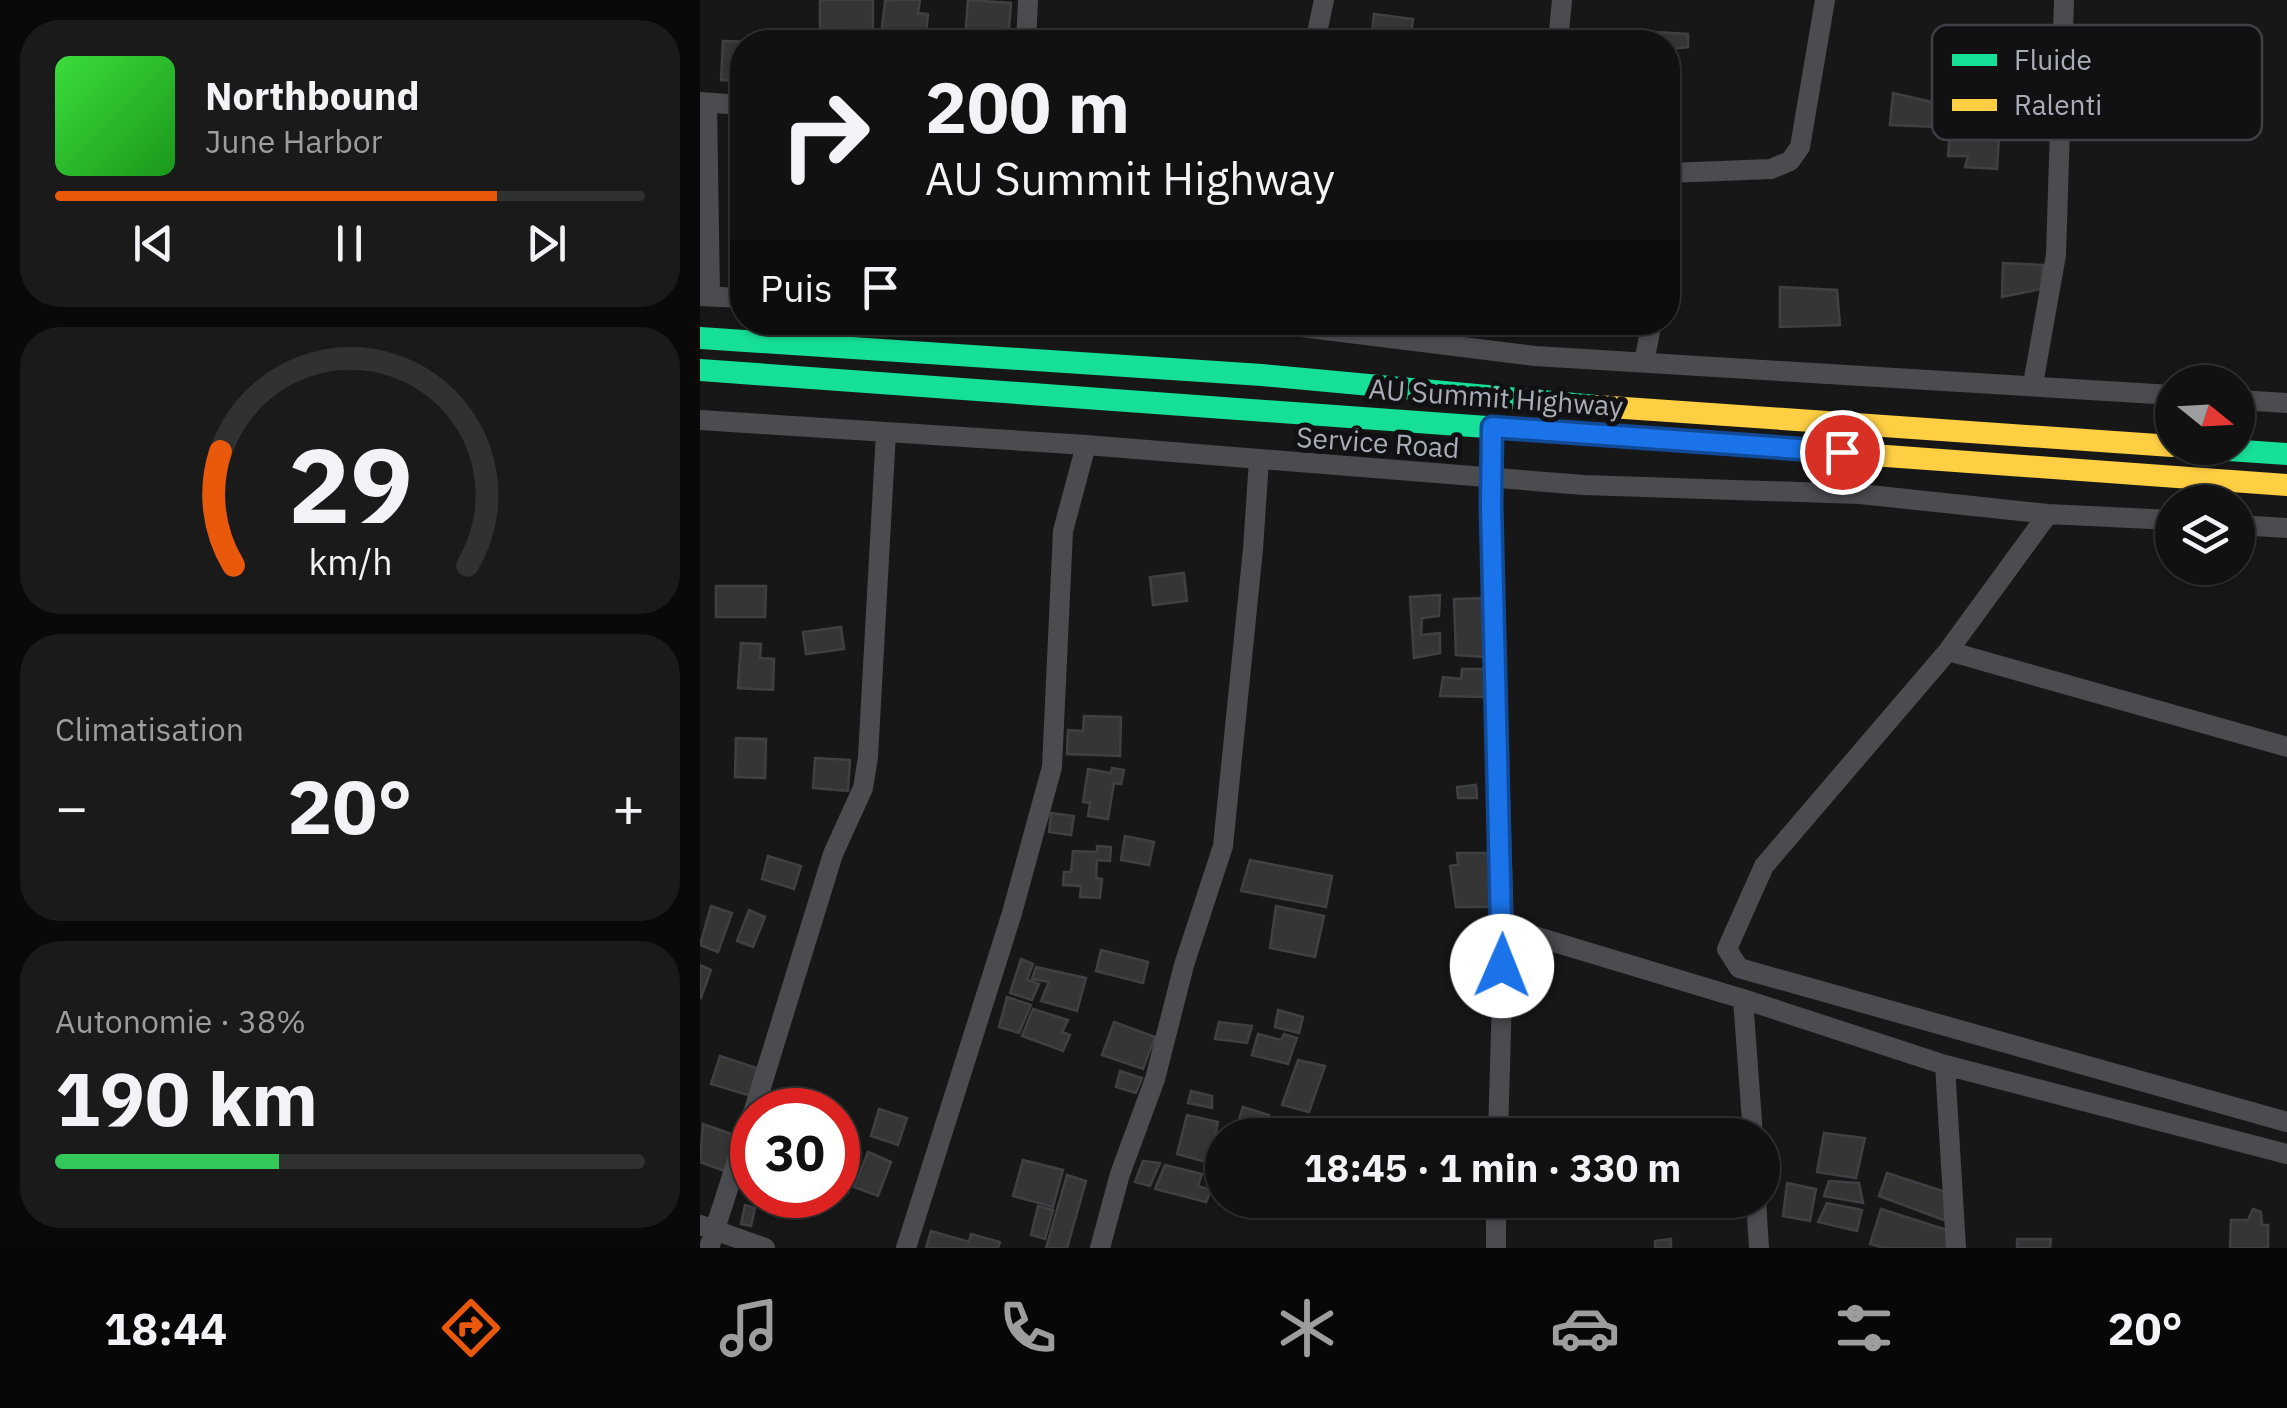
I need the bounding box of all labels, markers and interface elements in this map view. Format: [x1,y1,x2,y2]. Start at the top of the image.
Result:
legend [1932,25,2262,140]
text: Fluide [2014,41,2092,78]
text: 200 m [925,61,1130,152]
icon: right [760,70,890,200]
text: Northbound [205,71,420,120]
text: Ralenti [2014,86,2102,123]
text: June Harbor [205,120,382,162]
text: AU Summit Highway [925,149,1335,207]
icon: previous [126,216,181,271]
icon: pause [322,216,377,271]
icon: next [519,216,574,271]
icon: arrive [853,260,908,315]
text: Puis [760,263,833,312]
north arrow [2155,365,2255,465]
map controls [2155,365,2255,585]
street label: AU Summit Highway [1367,370,1625,424]
pin [1800,410,1885,495]
text: 29 [288,416,412,552]
street label: Service Road [1295,418,1461,466]
icon: arrive [1815,425,1870,480]
button: layers [2155,485,2255,585]
text: km/h [308,538,392,585]
text: Climatisation [55,708,244,750]
text: 20° [287,757,413,855]
text: − [55,771,88,842]
text: + [612,771,645,842]
position arrow [1450,914,1554,1018]
text: Autonomie · 38% [55,1000,306,1042]
text: 190 km [55,1049,318,1147]
speed limit sign: 30 [730,1088,860,1218]
text: 18:45 · 1 min · 330 m [1304,1143,1681,1192]
icon: directions [436,1293,506,1363]
icon: music [714,1293,784,1363]
icon: phone [993,1293,1063,1363]
icon: climate [1272,1293,1342,1363]
icon: car [1550,1293,1620,1363]
icon: filters [1829,1293,1899,1363]
text: 18:44 [104,1299,227,1357]
text: 20° [2107,1299,2183,1357]

